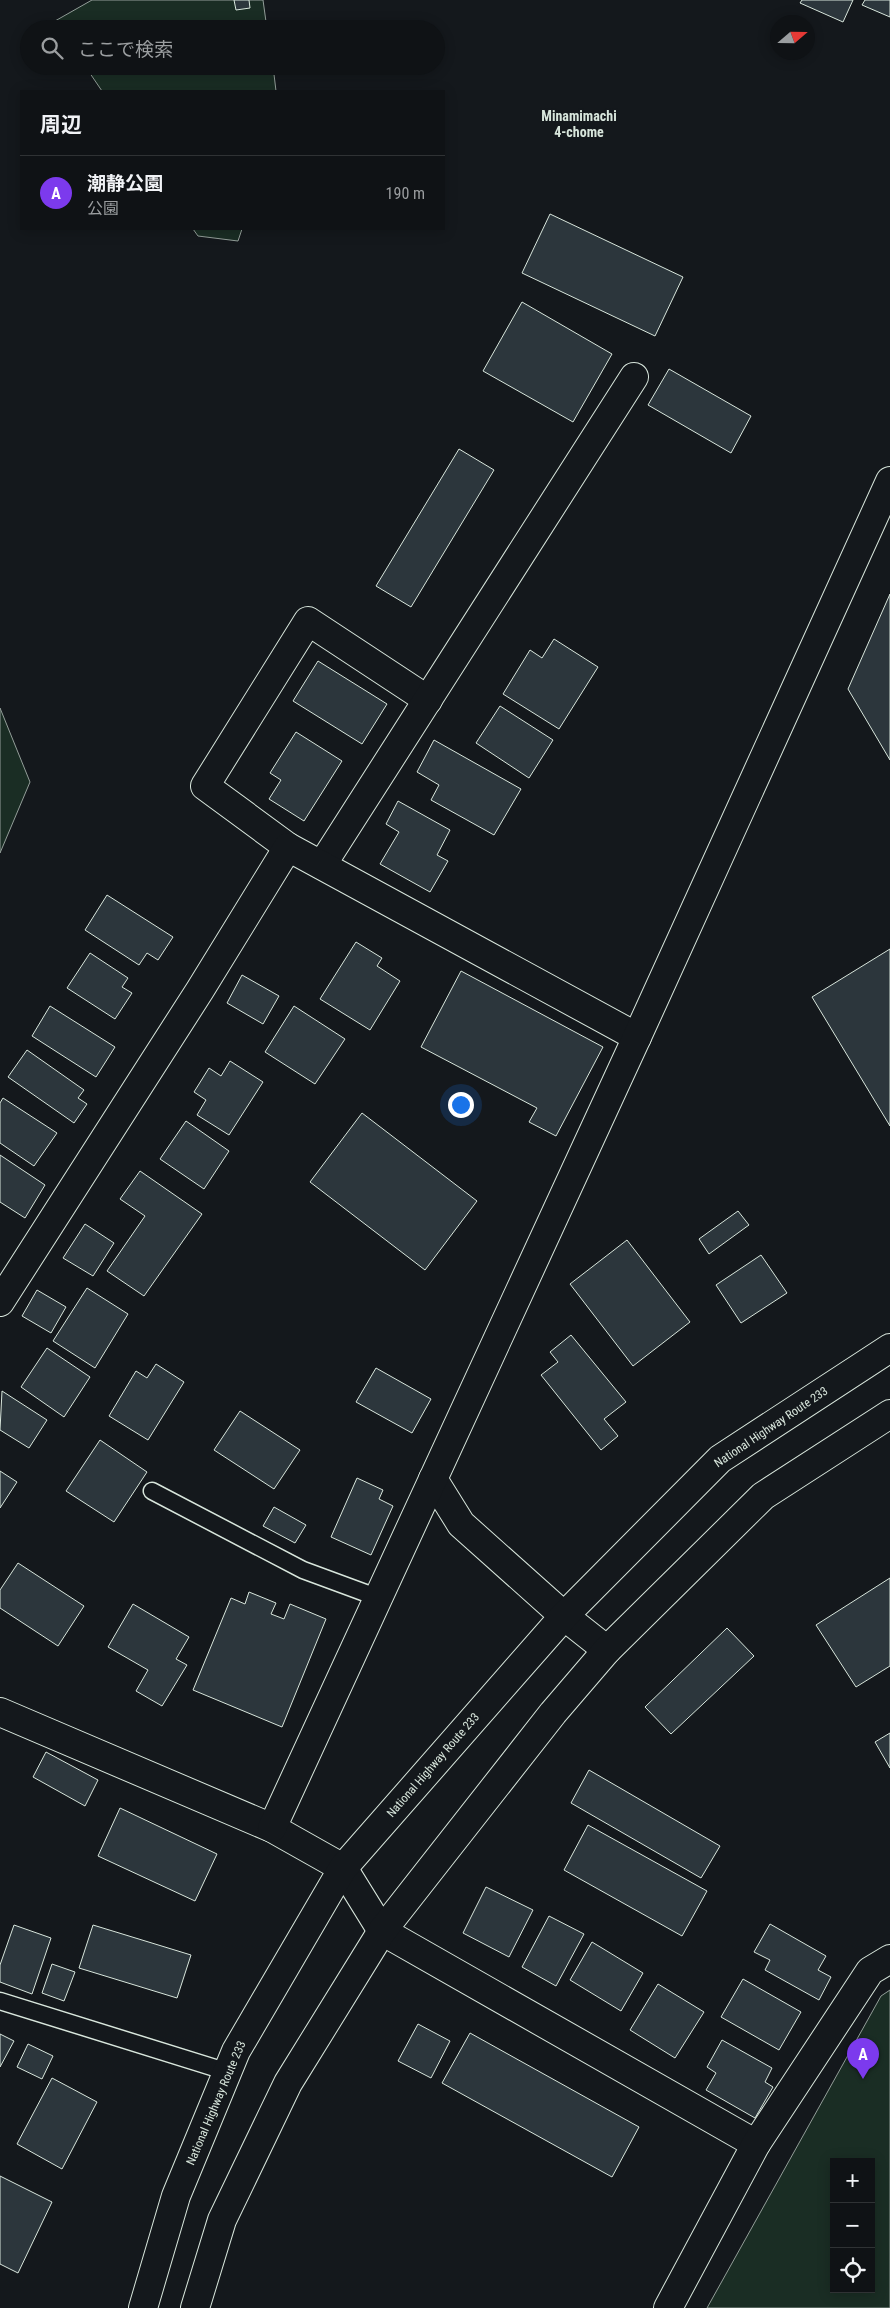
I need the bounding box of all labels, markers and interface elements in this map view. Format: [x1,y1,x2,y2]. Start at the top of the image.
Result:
north arrow [770,15,815,60]
search box [20,20,445,75]
icon: search [38,34,66,62]
text: ここで検索 [78,38,173,61]
district label: Minamimachi 4-chome [541,108,617,140]
text: 周辺 [40,113,82,137]
text: 潮静公園 [87,172,163,195]
text: A [51,184,61,203]
text: 190 m [386,184,425,203]
text: 公園 [87,199,119,218]
your location [448,1092,474,1118]
street label: National Highway Route 233 [712,1384,830,1470]
street label: National Highway Route 233 [384,1710,482,1820]
pin: A [847,2038,879,2079]
street label: National Highway Route 233 [183,2039,249,2167]
map controls [830,2158,875,2293]
button: + [830,2158,875,2203]
button: − [830,2203,875,2248]
button: locate [830,2248,875,2293]

